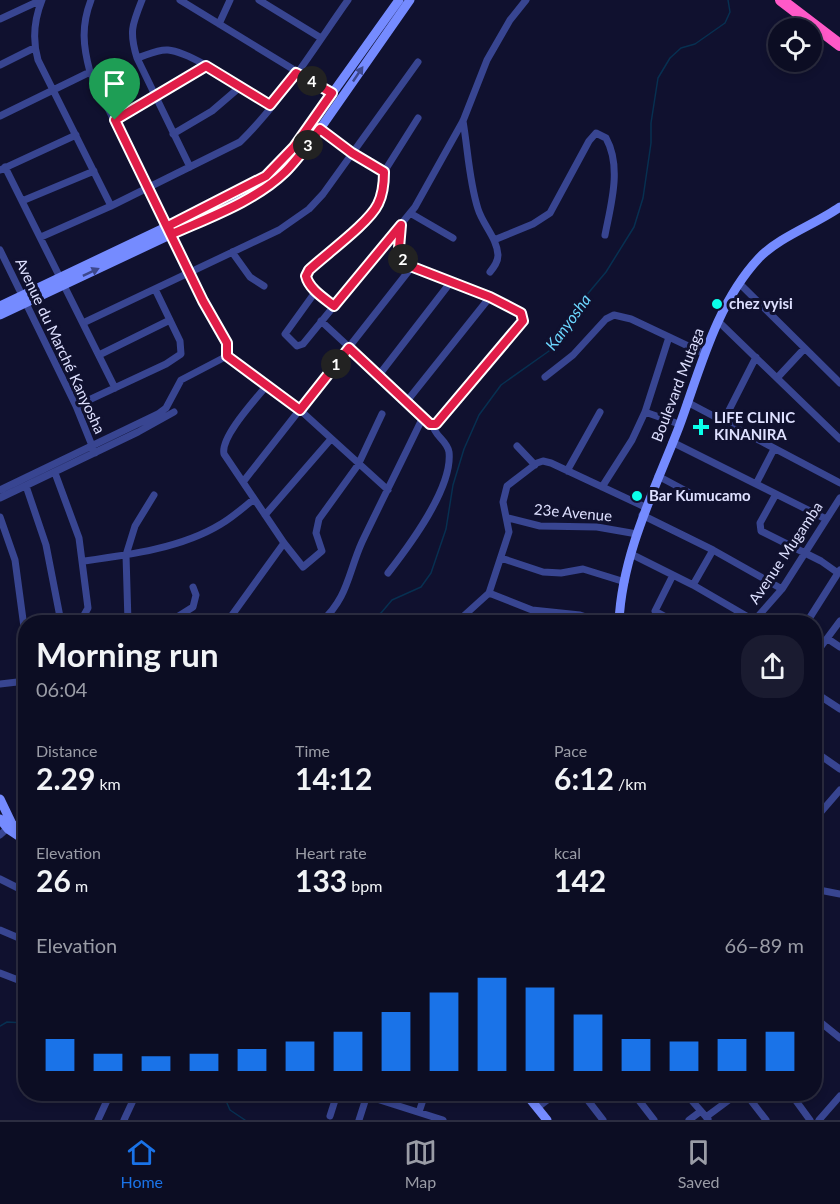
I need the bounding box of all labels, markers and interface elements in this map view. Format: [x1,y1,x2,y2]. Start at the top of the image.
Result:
map controls [768,18,822,72]
button: locate [768,18,822,72]
pin [89,58,140,120]
pin: 4 [297,66,327,96]
one-way arrow [352,66,364,82]
icon: arrive [98,67,131,100]
text: 4 [307,71,317,90]
pin: 3 [293,130,323,160]
text: 3 [303,135,313,154]
pin: 2 [388,244,418,274]
text: 2 [398,249,408,268]
street label: Avenue du Marché Kanyosha [12,255,110,436]
one-way arrow [82,267,99,276]
water label: Kanyosha [541,290,594,353]
place label: chez vyisi [729,294,793,312]
marker: chez vyisi [710,297,724,311]
street label: Boulevard Mutaga [647,325,707,444]
pin: 1 [321,349,351,379]
text: 1 [331,354,341,373]
place label: LIFE CLINIC KINANIRA [714,408,795,443]
marker: LIFE CLINIC KINANIRA [692,418,710,436]
place label: Bar Kumucamo [649,486,751,504]
marker: Bar Kumucamo [630,489,644,503]
street label: Avenue Mugamba [744,498,826,607]
street label: 23e Avenue [533,500,613,524]
text: Morning run [36,634,219,674]
button: share [741,635,804,698]
text: 06:04 [36,677,87,701]
text: Distance [36,741,97,760]
text: Time [295,741,330,760]
text: Pace [554,741,587,760]
text: 2.29 [36,760,95,796]
text: 14:12 [295,760,372,796]
text: 6:12 [554,760,614,796]
text: km [95,774,121,793]
text: /km [614,774,647,793]
text: Elevation [36,843,101,862]
text: Heart rate [295,843,367,862]
text: kcal [554,843,581,862]
text: 26 [36,862,71,898]
text: 133 [295,862,347,898]
text: 142 [554,862,606,898]
text: m [71,876,88,895]
text: bpm [347,876,382,895]
text: Elevation [36,933,117,957]
text: 66–89 m [724,933,804,957]
tab: Home [120,1136,163,1191]
tab: Map [404,1136,437,1191]
tab: Saved [678,1136,720,1191]

